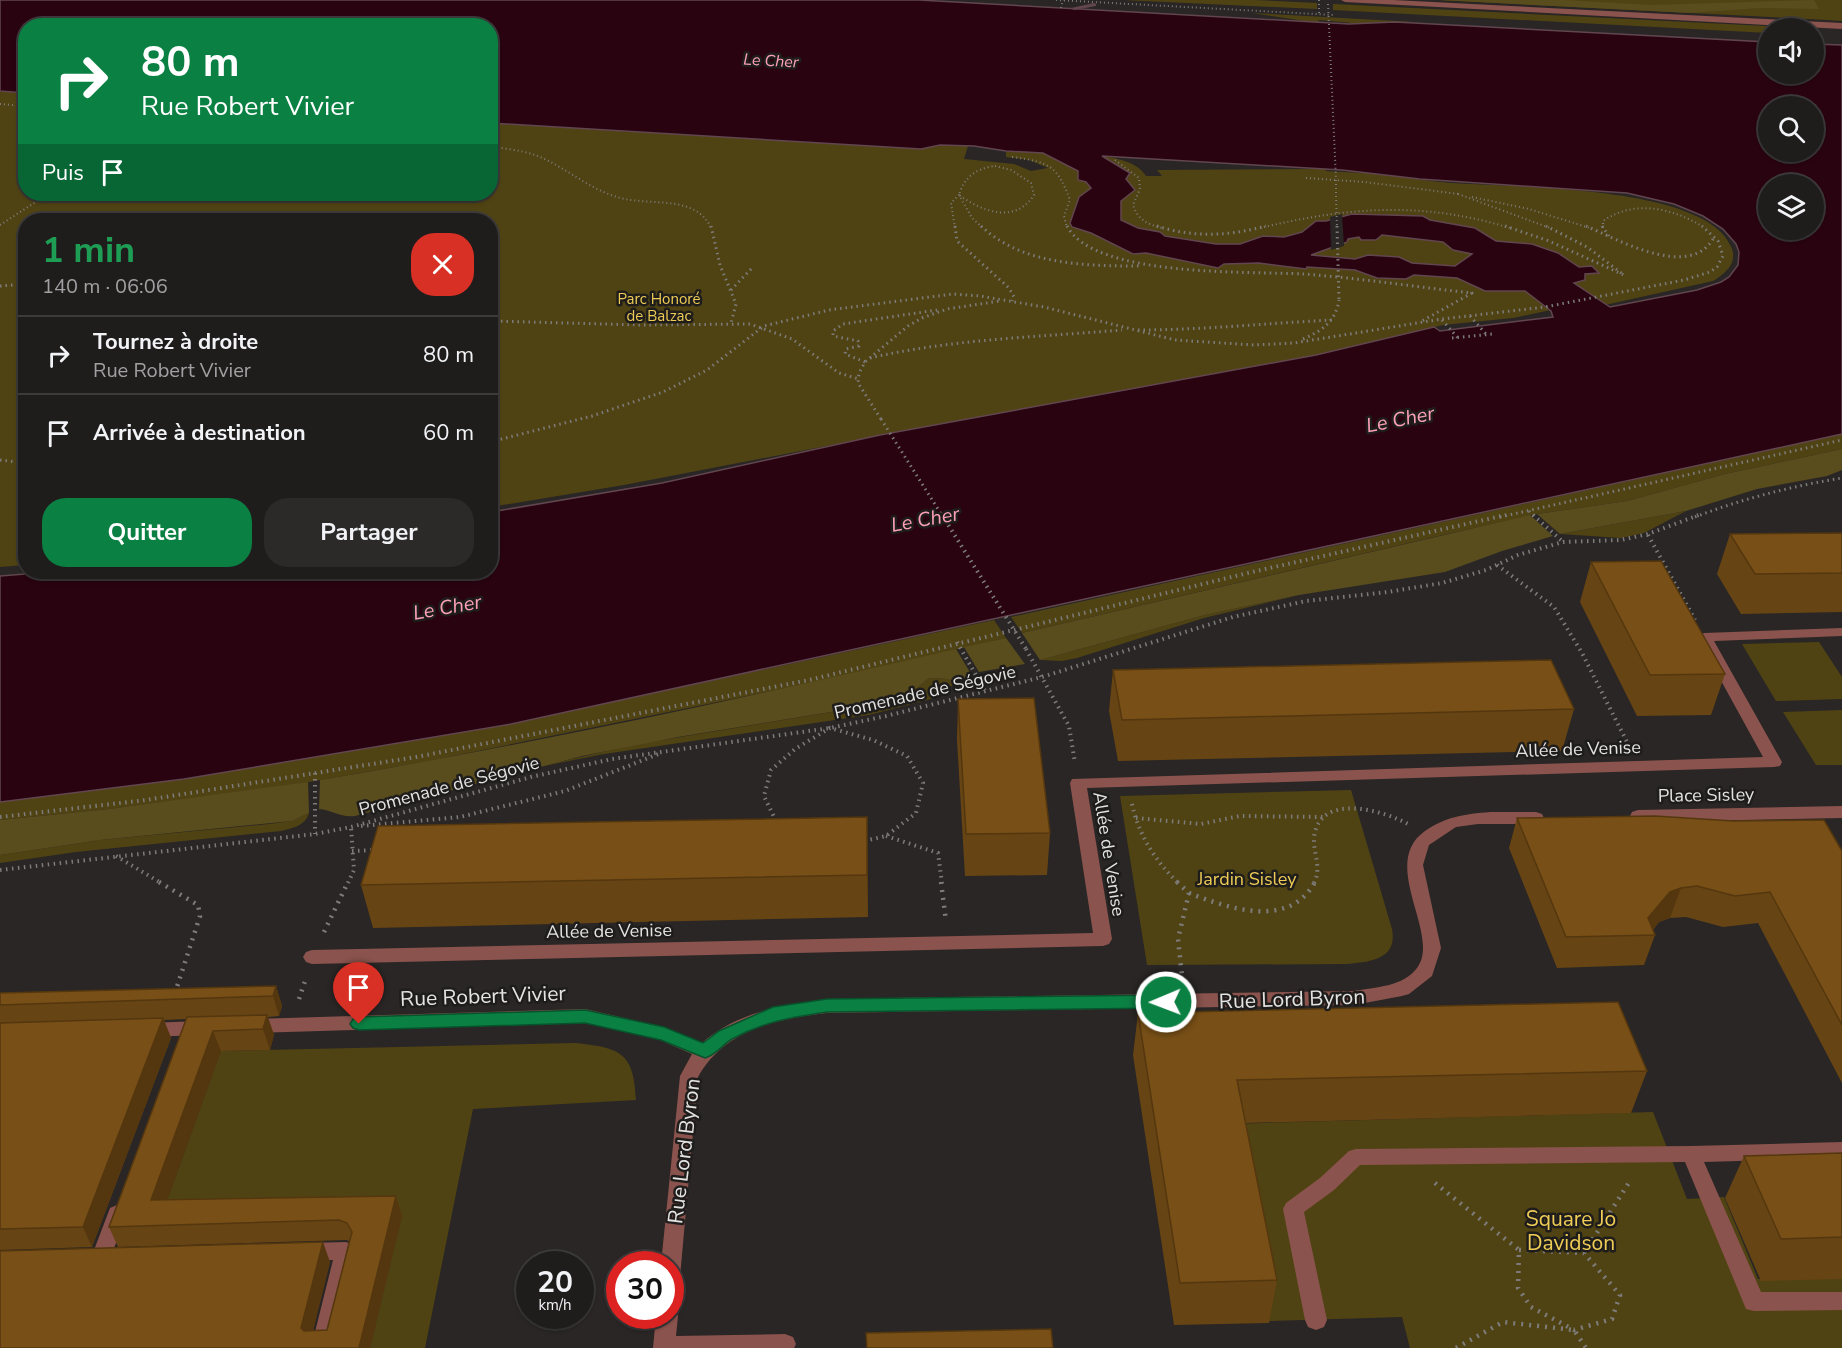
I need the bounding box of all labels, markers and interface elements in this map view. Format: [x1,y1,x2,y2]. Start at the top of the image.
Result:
map controls [1758,18,1824,240]
button: sound [1758,18,1824,84]
text: 80 m [141,34,240,91]
icon: right [42,42,120,120]
water label: Le Cher [743,49,800,73]
text: Rue Robert Vivier [141,88,354,125]
button: search [1758,96,1824,162]
icon: arrive [96,156,129,189]
text: Puis [42,158,84,188]
button: layers [1758,174,1824,240]
text: 1 min [42,226,135,275]
button: close [411,233,474,296]
text: 140 m · 06:06 [42,273,168,300]
park label: Parc Honoré de Balzac [617,289,701,326]
text: Tournez à droite [93,327,258,357]
icon: right [42,339,75,372]
text: 80 m [423,340,474,370]
text: Rue Robert Vivier [93,357,251,384]
water label: Le Cher [1364,399,1437,439]
icon: arrive [42,417,75,450]
text: Arrivée à destination [93,418,306,448]
text: 60 m [423,418,474,448]
button: Quitter [42,498,252,567]
button: Partager [264,498,474,567]
water label: Le Cher [889,500,962,539]
water label: Le Cher [411,588,484,627]
street label: Promenade de Ségovie [832,659,1018,725]
street label: Allée de Venise [1515,735,1641,763]
street label: Promenade de Ségovie [356,750,542,822]
street label: Place Sisley [1658,782,1755,808]
street label: Allée de Venise [1087,790,1131,918]
park label: Jardin Sisley [1196,867,1297,891]
street label: Allée de Venise [546,918,672,944]
pin [333,962,384,1024]
position arrow [1134,970,1198,1034]
icon: arrive [342,971,375,1004]
street label: Rue Robert Vivier [400,979,567,1013]
street label: Rue Lord Byron [1218,982,1366,1016]
street label: Rue Lord Byron [661,1077,707,1225]
park label: Square Jo Davidson [1526,1205,1616,1257]
speed limit sign: 30 [606,1251,684,1329]
text: 20 [537,1262,573,1303]
text: km/h [538,1295,572,1315]

